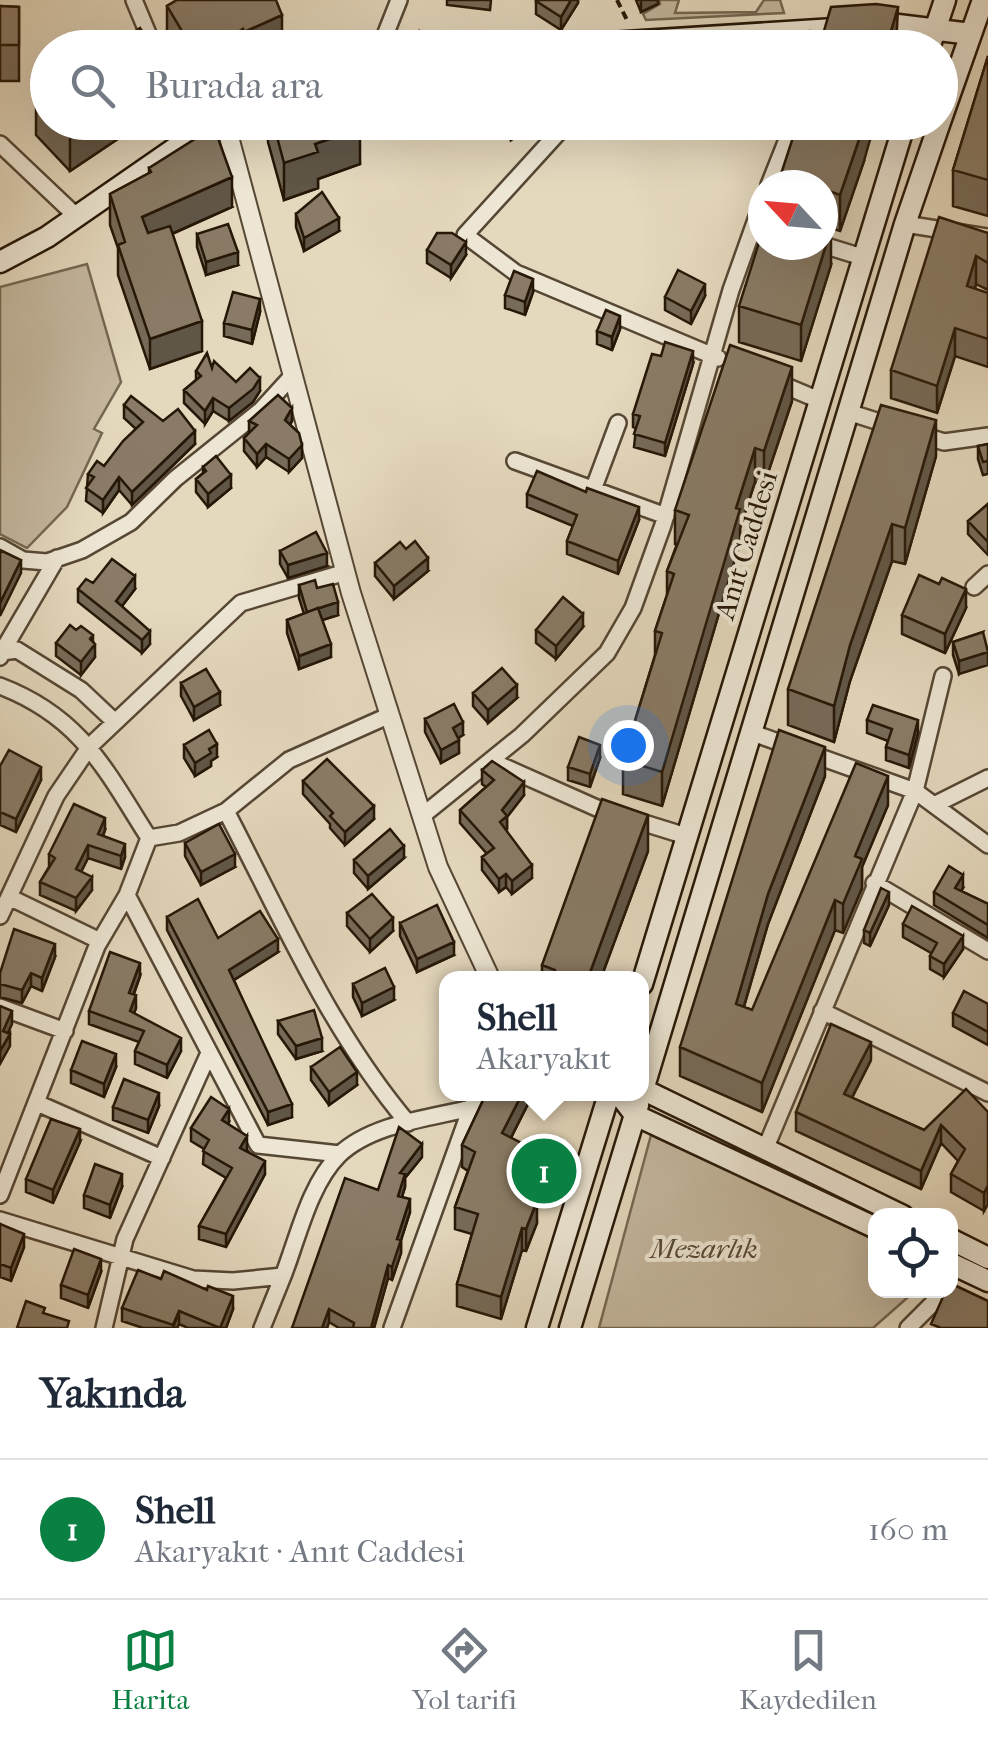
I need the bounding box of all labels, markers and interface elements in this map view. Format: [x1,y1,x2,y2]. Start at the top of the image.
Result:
search box [30,30,958,140]
icon: search [65,58,120,113]
text: Burada ara [145,63,323,108]
north arrow [748,170,838,260]
street label: Anıt Caddesi [707,467,784,624]
your location [603,720,654,771]
popup [439,971,649,1101]
text: Shell [477,995,557,1040]
text: Akaryakıt [477,1040,611,1077]
pin: 1 [512,1134,576,1208]
map controls [868,1208,958,1298]
button: locate [868,1208,958,1298]
park label: Mezarlık [648,1232,758,1265]
text: Yakında [40,1369,185,1418]
text: Shell [135,1488,215,1533]
text: 1 [67,1511,78,1548]
text: 160 m [868,1511,948,1548]
text: Akaryakıt · Anıt Caddesi [135,1533,465,1570]
tab: Harita [111,1623,189,1716]
tab: Yol tarifi [412,1623,517,1716]
tab: Kaydedilen [739,1623,877,1716]

